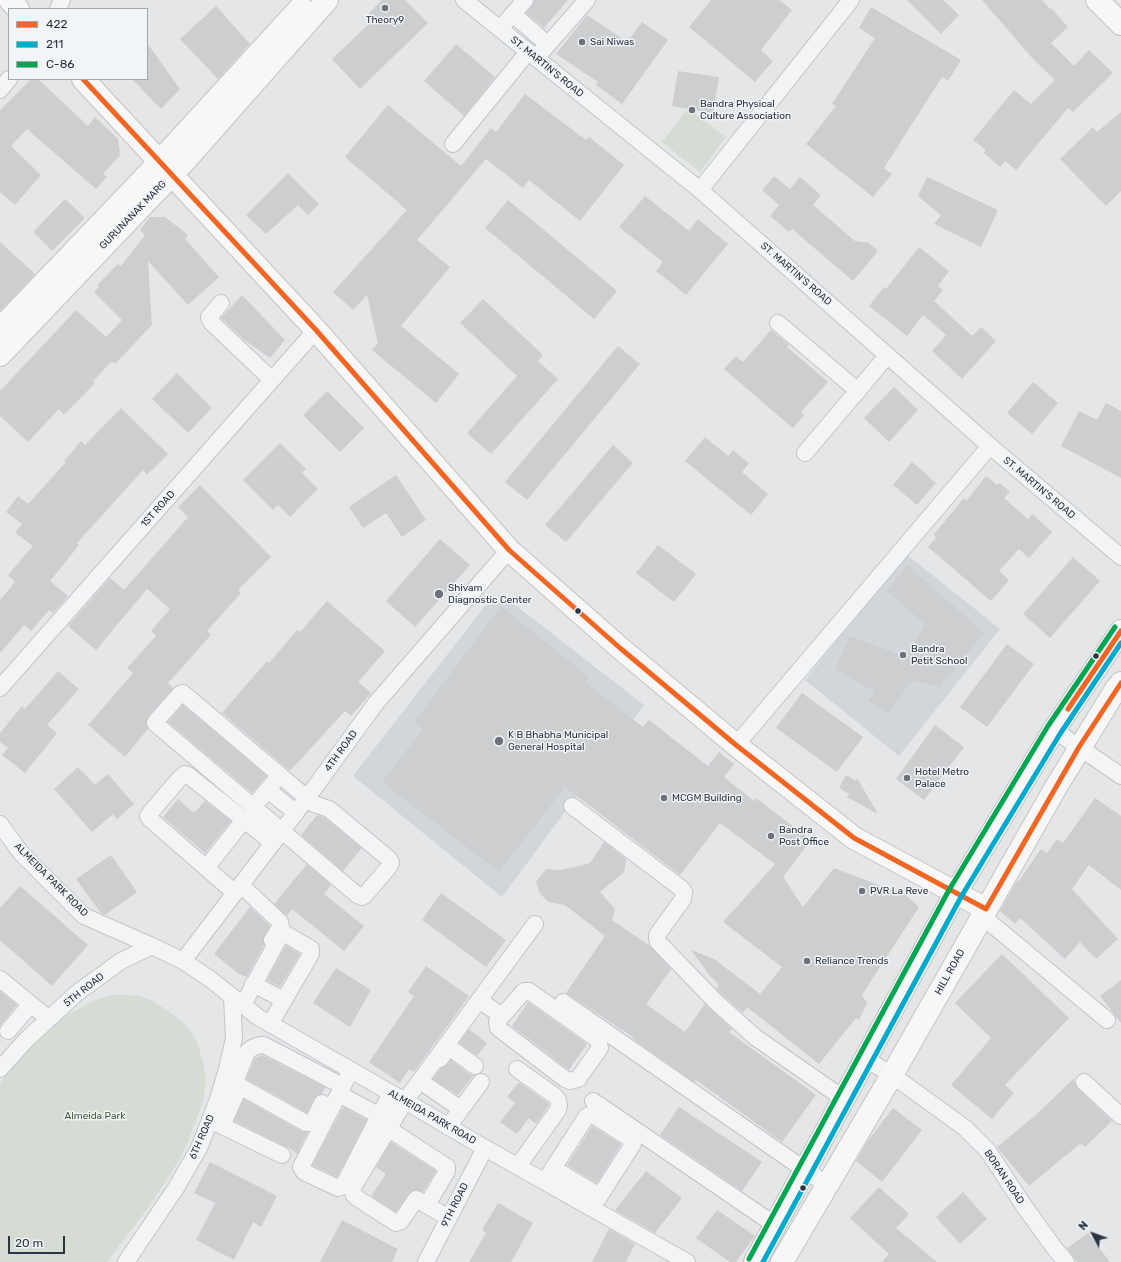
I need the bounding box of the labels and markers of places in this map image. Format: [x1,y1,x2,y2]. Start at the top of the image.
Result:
marker: Theory9 [380,3,390,13]
place label: Theory9 [366,14,404,26]
place label: Sai Niwas [590,36,634,48]
marker: Sai Niwas [577,37,587,47]
place label: Bandra Physical Culture Association [700,98,791,122]
marker: Bandra Physical Culture Association [687,105,697,115]
place label: Shivam Diagnostic Center [448,582,532,606]
marker: Shivam Diagnostic Center [433,588,445,600]
unlabelled marker [573,606,583,616]
place label: Bandra Petit School [911,643,967,666]
marker: Bandra Petit School [898,650,908,660]
unlabelled marker [1091,651,1101,661]
place label: K B Bhabha Municipal General Hospital [508,729,608,752]
marker: K B Bhabha Municipal General Hospital [493,735,505,747]
place label: Hotel Metro Palace [915,766,969,790]
marker: Hotel Metro Palace [902,773,912,783]
place label: MCGM Building [672,792,742,804]
marker: MCGM Building [659,793,669,803]
place label: Bandra Post Office [779,824,829,848]
marker: Bandra Post Office [766,831,776,841]
place label: PVR La Reve [870,885,928,897]
marker: PVR La Reve [857,886,867,896]
place label: Reliance Trends [815,955,888,967]
marker: Reliance Trends [802,956,812,966]
unlabelled marker [798,1183,808,1193]

